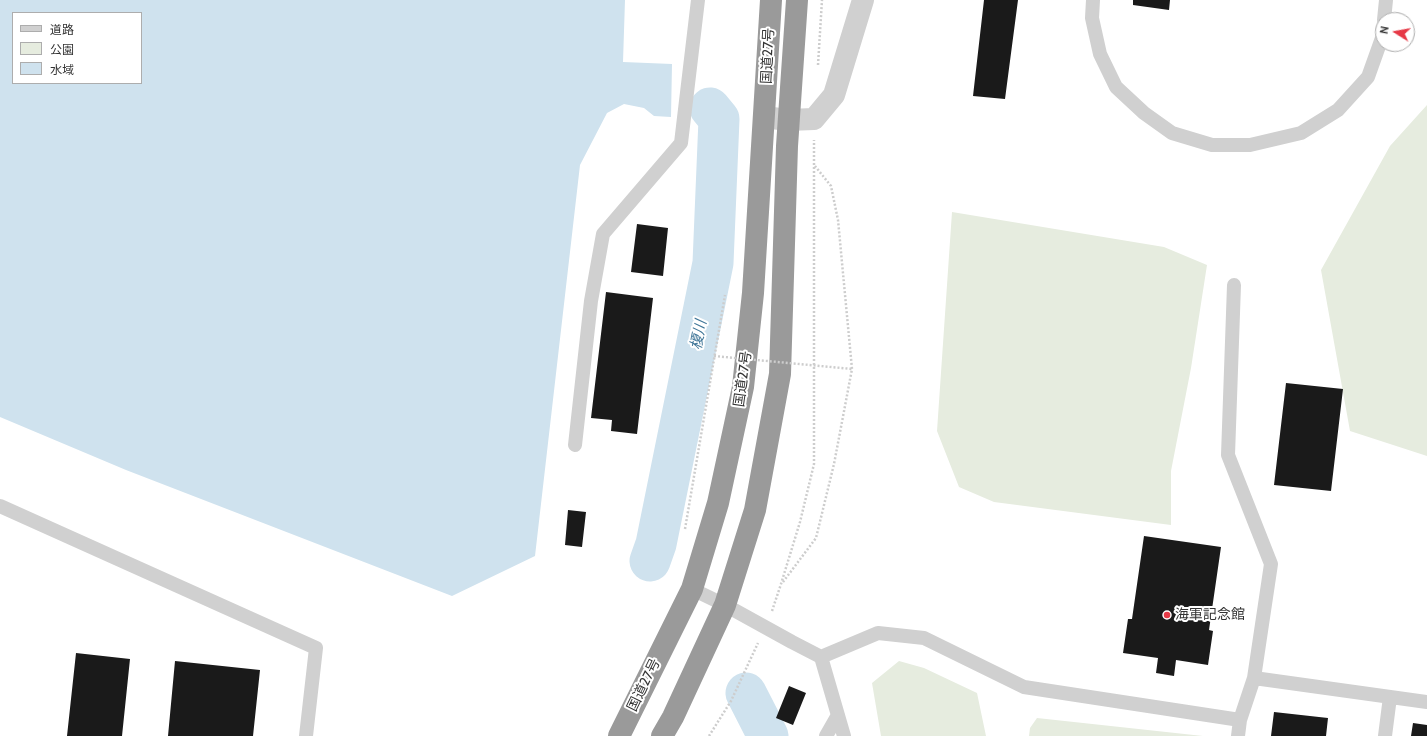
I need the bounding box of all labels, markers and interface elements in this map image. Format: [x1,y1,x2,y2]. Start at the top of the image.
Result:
legend [12,12,142,84]
north arrow [1375,12,1415,52]
text: 道路 [50,22,74,37]
text: N [1377,25,1392,35]
street label: 国道27号 [758,27,778,85]
text: 公園 [50,42,74,57]
text: 水域 [50,62,74,77]
water label: 榎川 [687,319,711,351]
street label: 国道27号 [731,350,755,408]
place label: 海軍記念館 [1175,607,1245,623]
marker: 海軍記念館 [1162,610,1172,620]
street label: 国道27号 [624,656,664,714]

